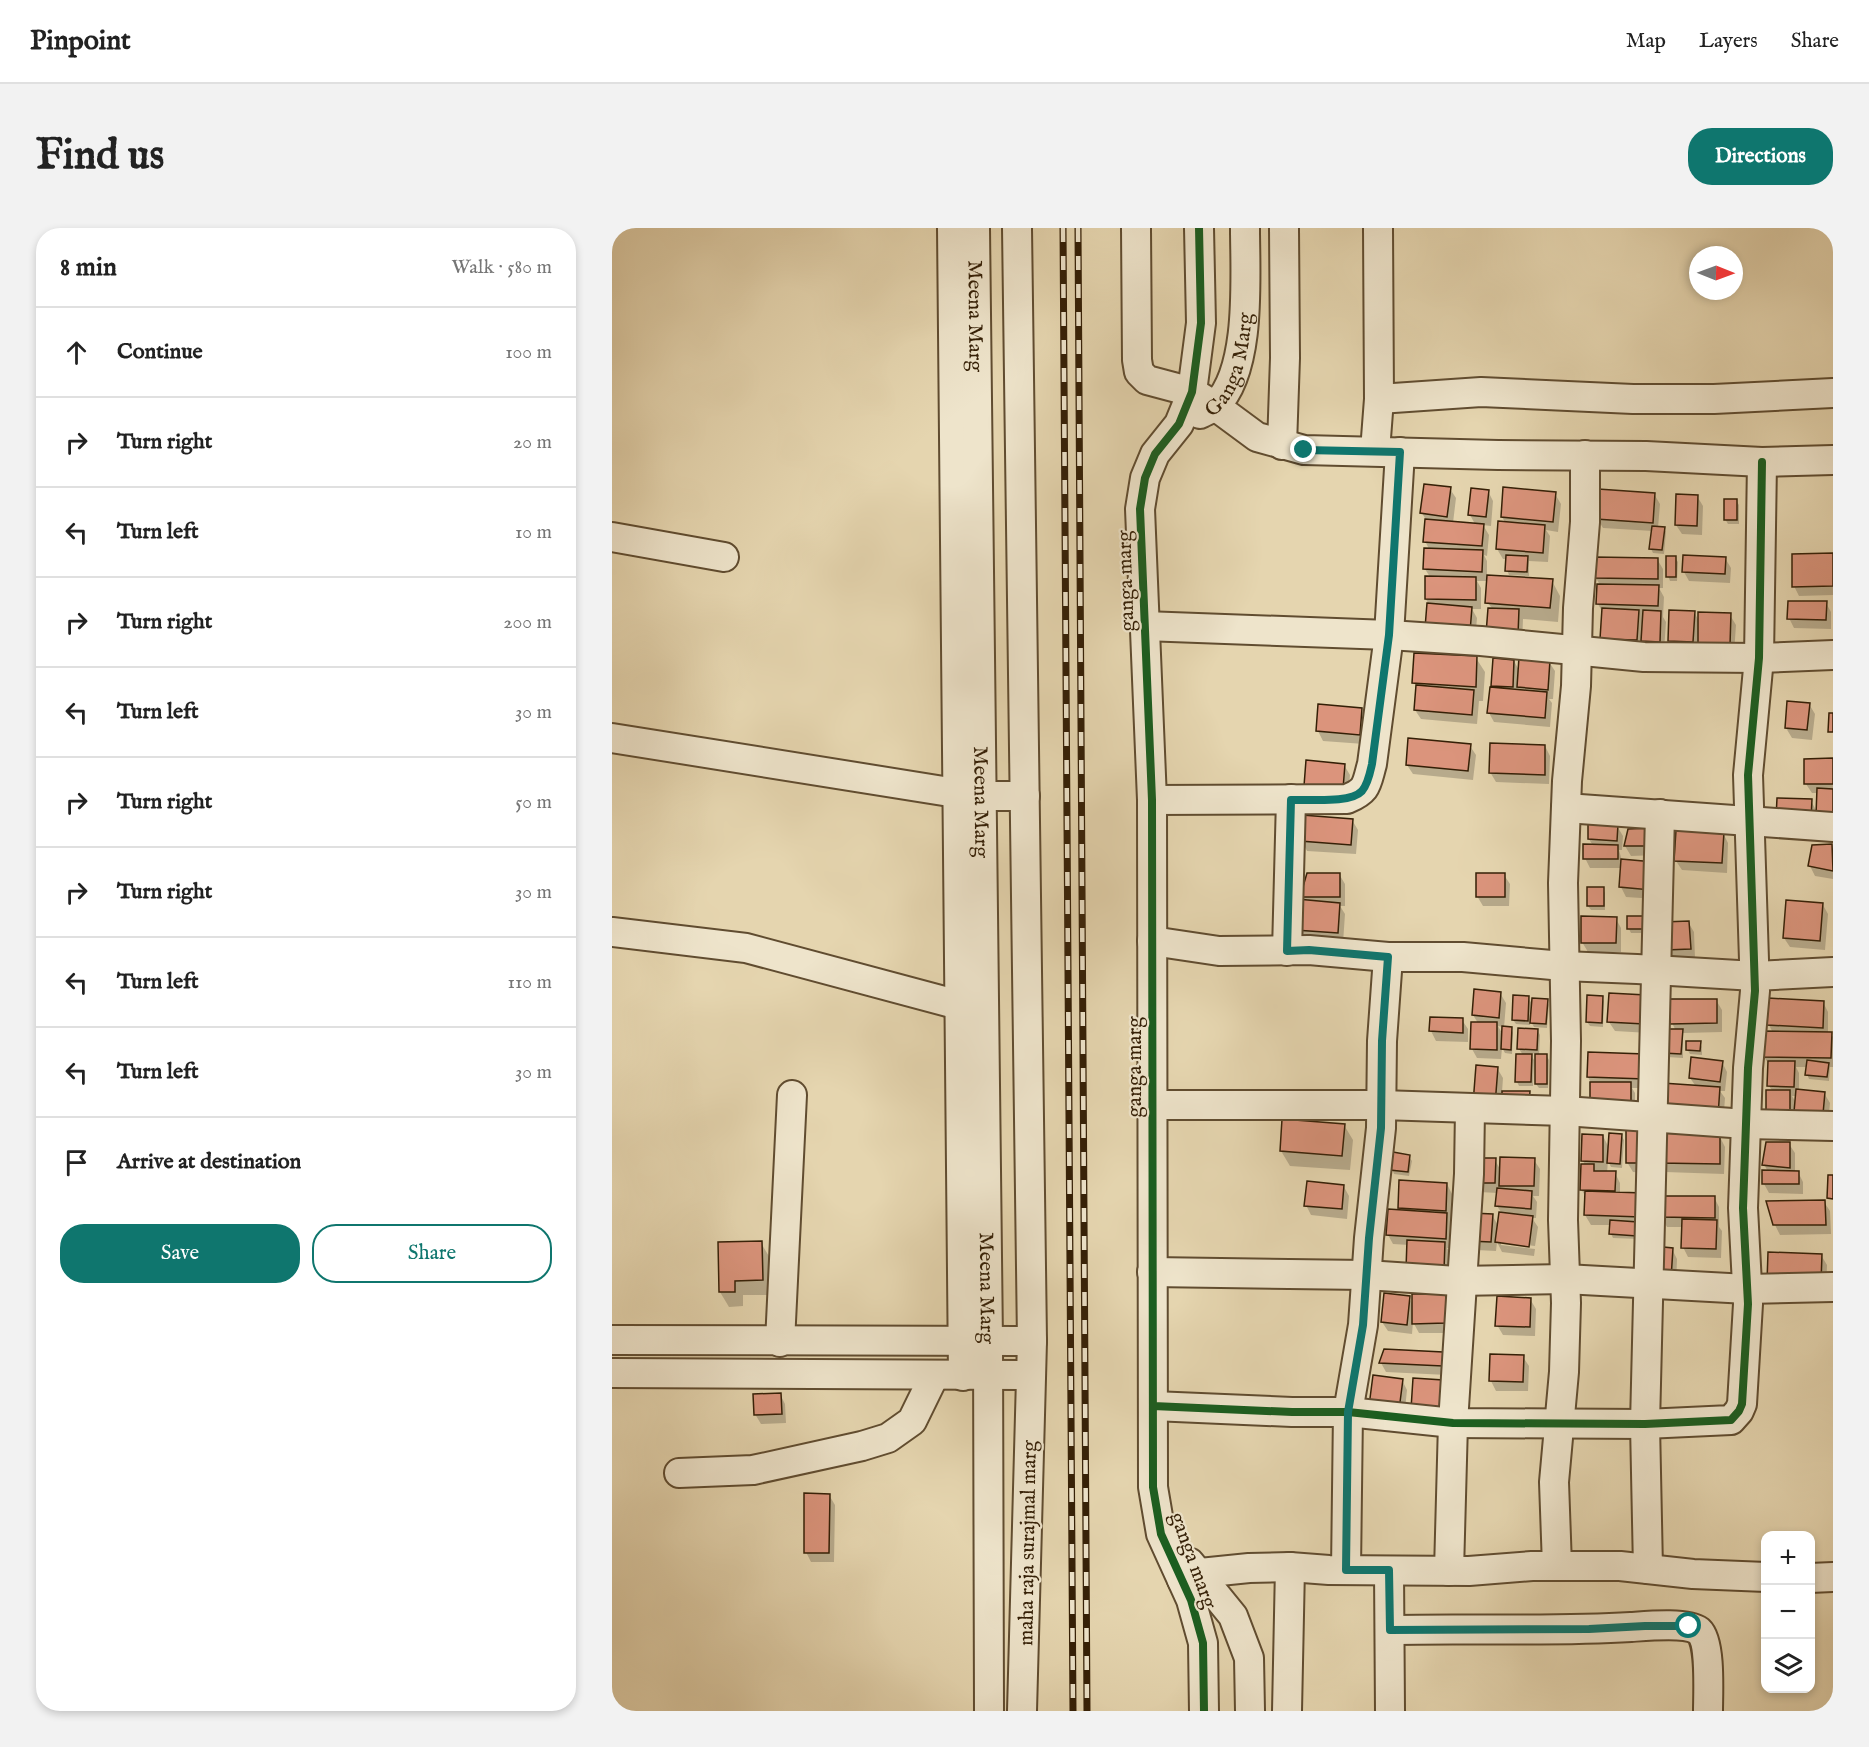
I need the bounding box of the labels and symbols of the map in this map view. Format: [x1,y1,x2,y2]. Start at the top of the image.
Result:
north arrow [1689,246,1743,300]
street label: Meena Marg [960,260,989,373]
street label: Ganga Marg [1200,311,1260,424]
route end [1290,436,1316,462]
street label: ganga marg [1111,529,1142,632]
street label: Meena Marg [966,746,994,859]
street label: ganga marg [1122,1016,1149,1118]
street label: Meena Marg [972,1232,1000,1345]
street label: maha raja surajmal marg [1013,1439,1044,1646]
street label: ganga marg [1163,1508,1223,1613]
route start [1675,1612,1701,1638]

